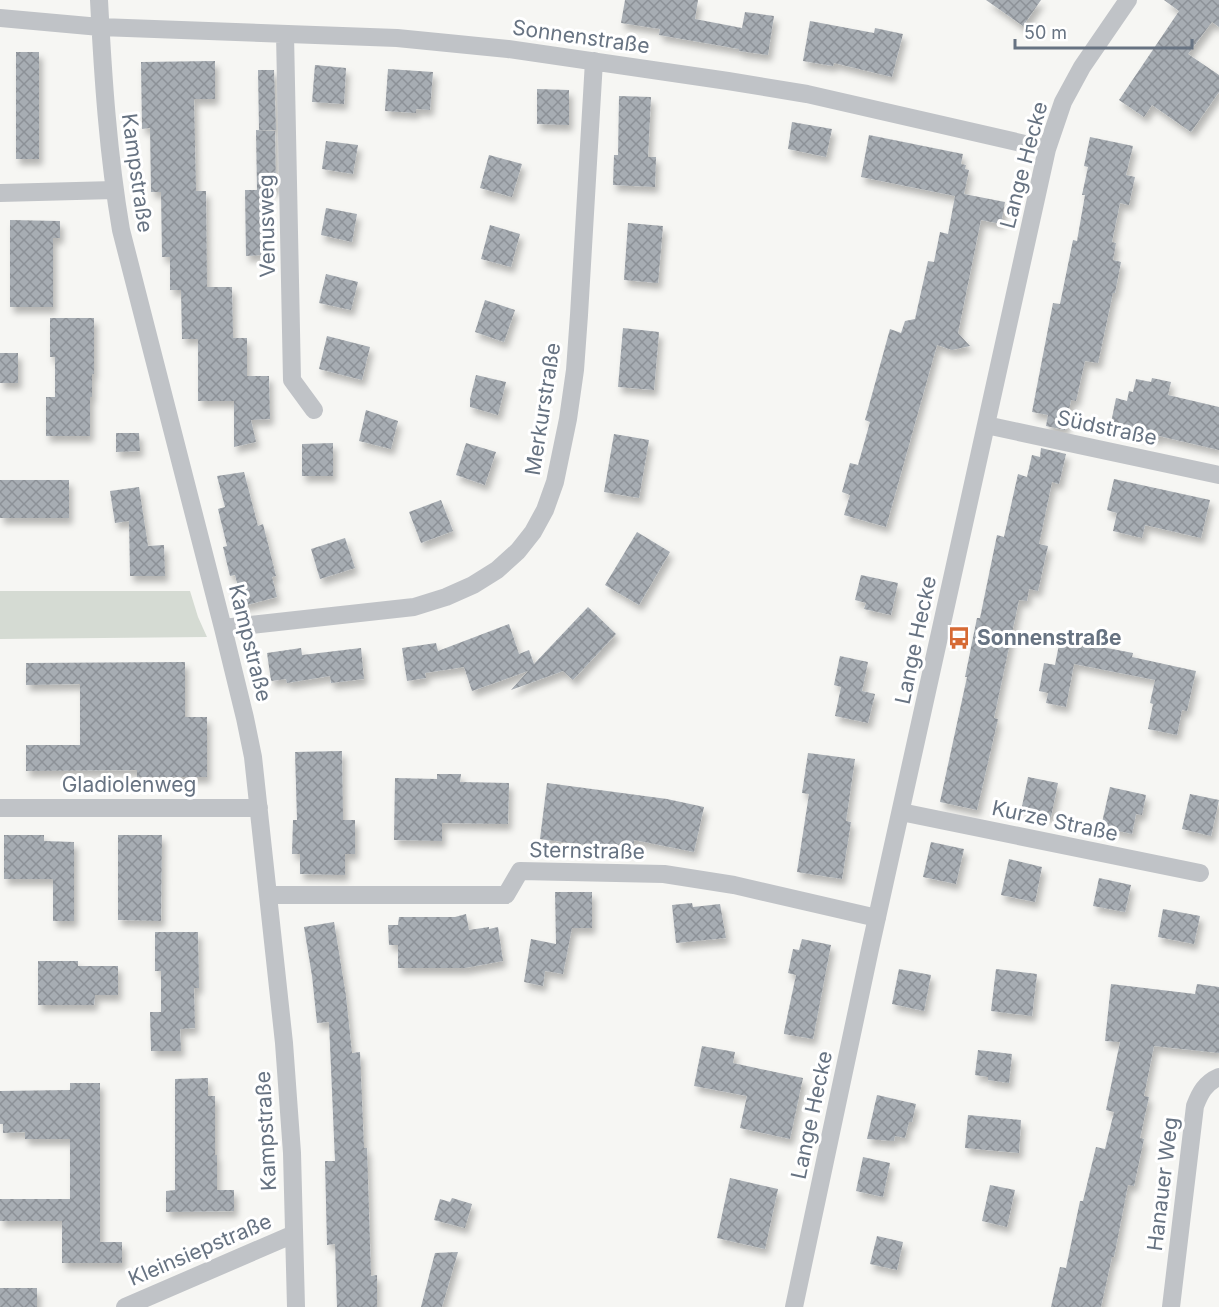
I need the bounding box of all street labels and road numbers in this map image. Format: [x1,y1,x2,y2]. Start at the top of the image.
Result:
street label: Sonnenstraße [511,14,651,59]
street label: Lange Hecke [995,99,1052,231]
street label: Kampstraße [117,112,158,234]
street label: Venusweg [253,174,280,278]
street label: Merkurstraße [520,341,565,477]
street label: Südstraße [1055,405,1159,450]
street label: Lange Hecke [890,574,941,706]
street label: Kampstraße [224,582,277,704]
street label: Gladiolenweg [62,772,196,797]
street label: Kurze Straße [990,795,1120,846]
street label: Sternstraße [529,837,645,864]
street label: Lange Hecke [786,1049,837,1181]
street label: Kampstraße [250,1070,281,1192]
street label: Hanauer Weg [1142,1116,1183,1252]
street label: Kleinsiepstraße [124,1208,275,1291]

